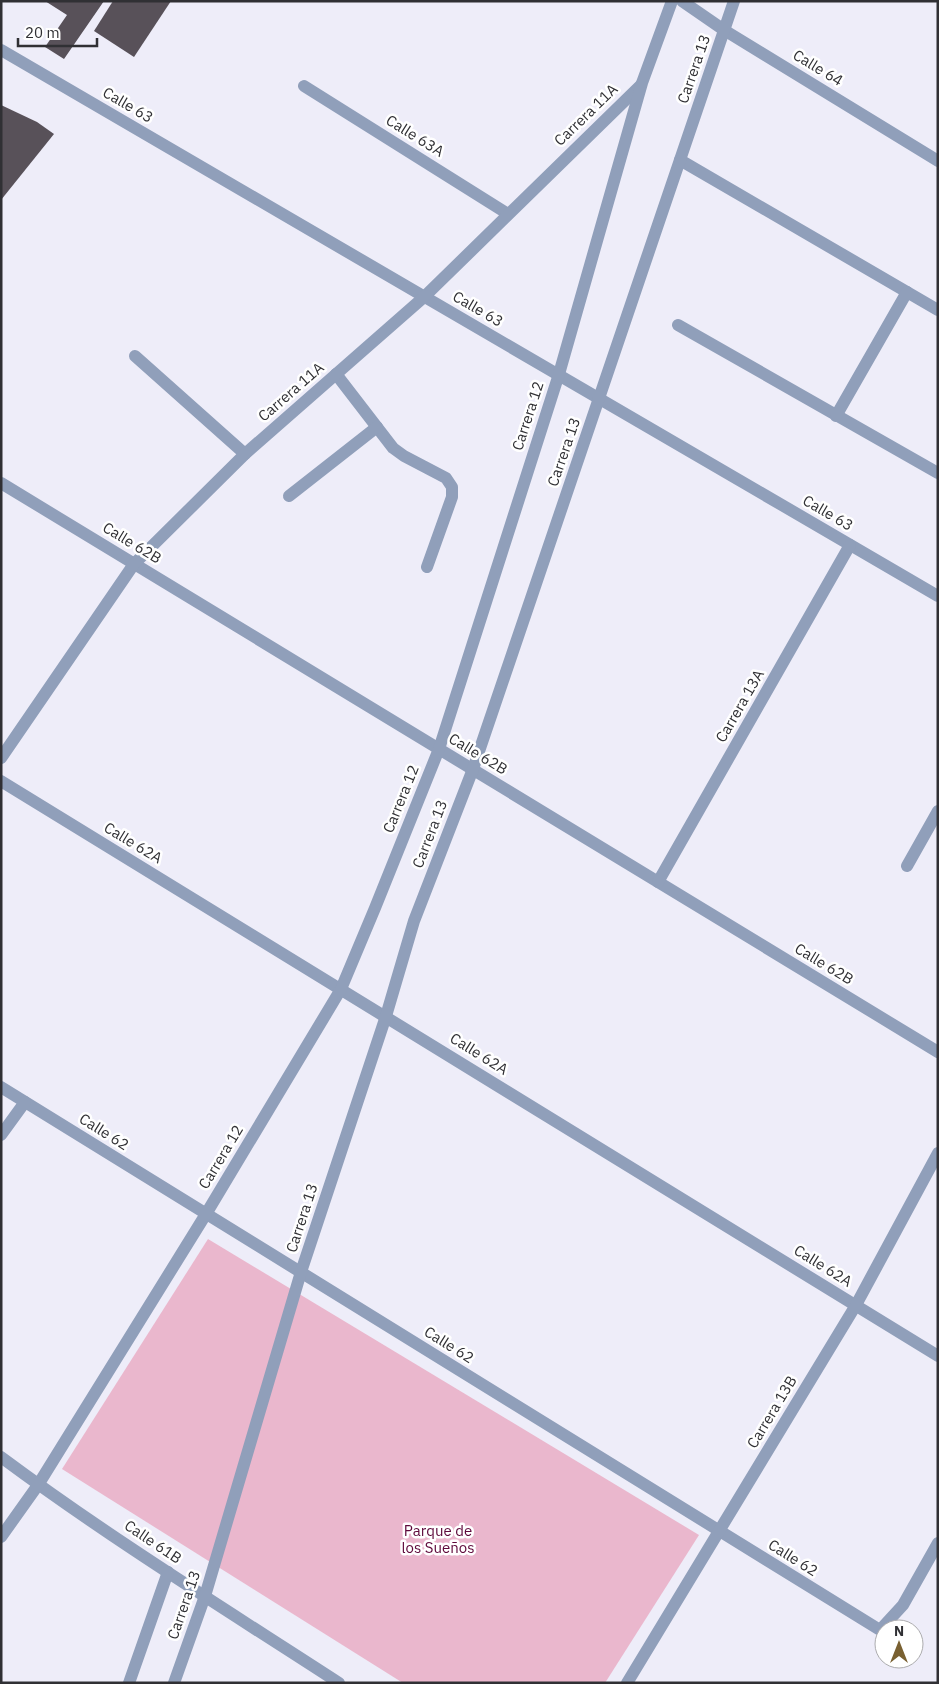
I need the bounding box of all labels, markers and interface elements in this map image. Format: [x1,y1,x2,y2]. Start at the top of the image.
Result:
scale bar [18,15,96,47]
text: 20 m [25,23,60,42]
street label: Carrera 13 [673,32,714,106]
street label: Calle 64 [790,45,847,90]
street label: Carrera 11A [550,79,622,150]
street label: Calle 63 [100,83,157,127]
street label: Calle 63A [383,110,448,161]
street label: Calle 63 [450,287,507,331]
street label: Carrera 11A [254,358,328,425]
street label: Carrera 12 [507,379,548,453]
street label: Carrera 13 [543,415,584,489]
street label: Calle 63 [800,491,857,535]
street label: Calle 62B [100,518,165,567]
street label: Carrera 13A [711,666,768,746]
street label: Calle 62B [446,729,511,778]
street label: Carrera 12 [378,762,423,836]
street label: Carrera 13 [408,797,451,871]
street label: Calle 62A [101,818,166,868]
street label: Calle 62B [792,939,857,988]
street label: Calle 62A [447,1028,512,1079]
street label: Calle 62 [76,1109,133,1154]
street label: Carrera 12 [194,1121,247,1192]
street label: Carrera 13 [281,1181,322,1255]
street label: Calle 62A [791,1240,856,1291]
street label: Calle 62 [421,1322,478,1367]
street label: Carrera 13B [742,1372,801,1451]
street label: Calle 61B [121,1516,186,1568]
park label: Parque de los Sueños [401,1521,475,1557]
street label: Calle 62 [765,1535,822,1580]
street label: Carrera 13 [163,1568,204,1642]
north arrow [874,1619,924,1669]
text: N [894,1622,904,1640]

